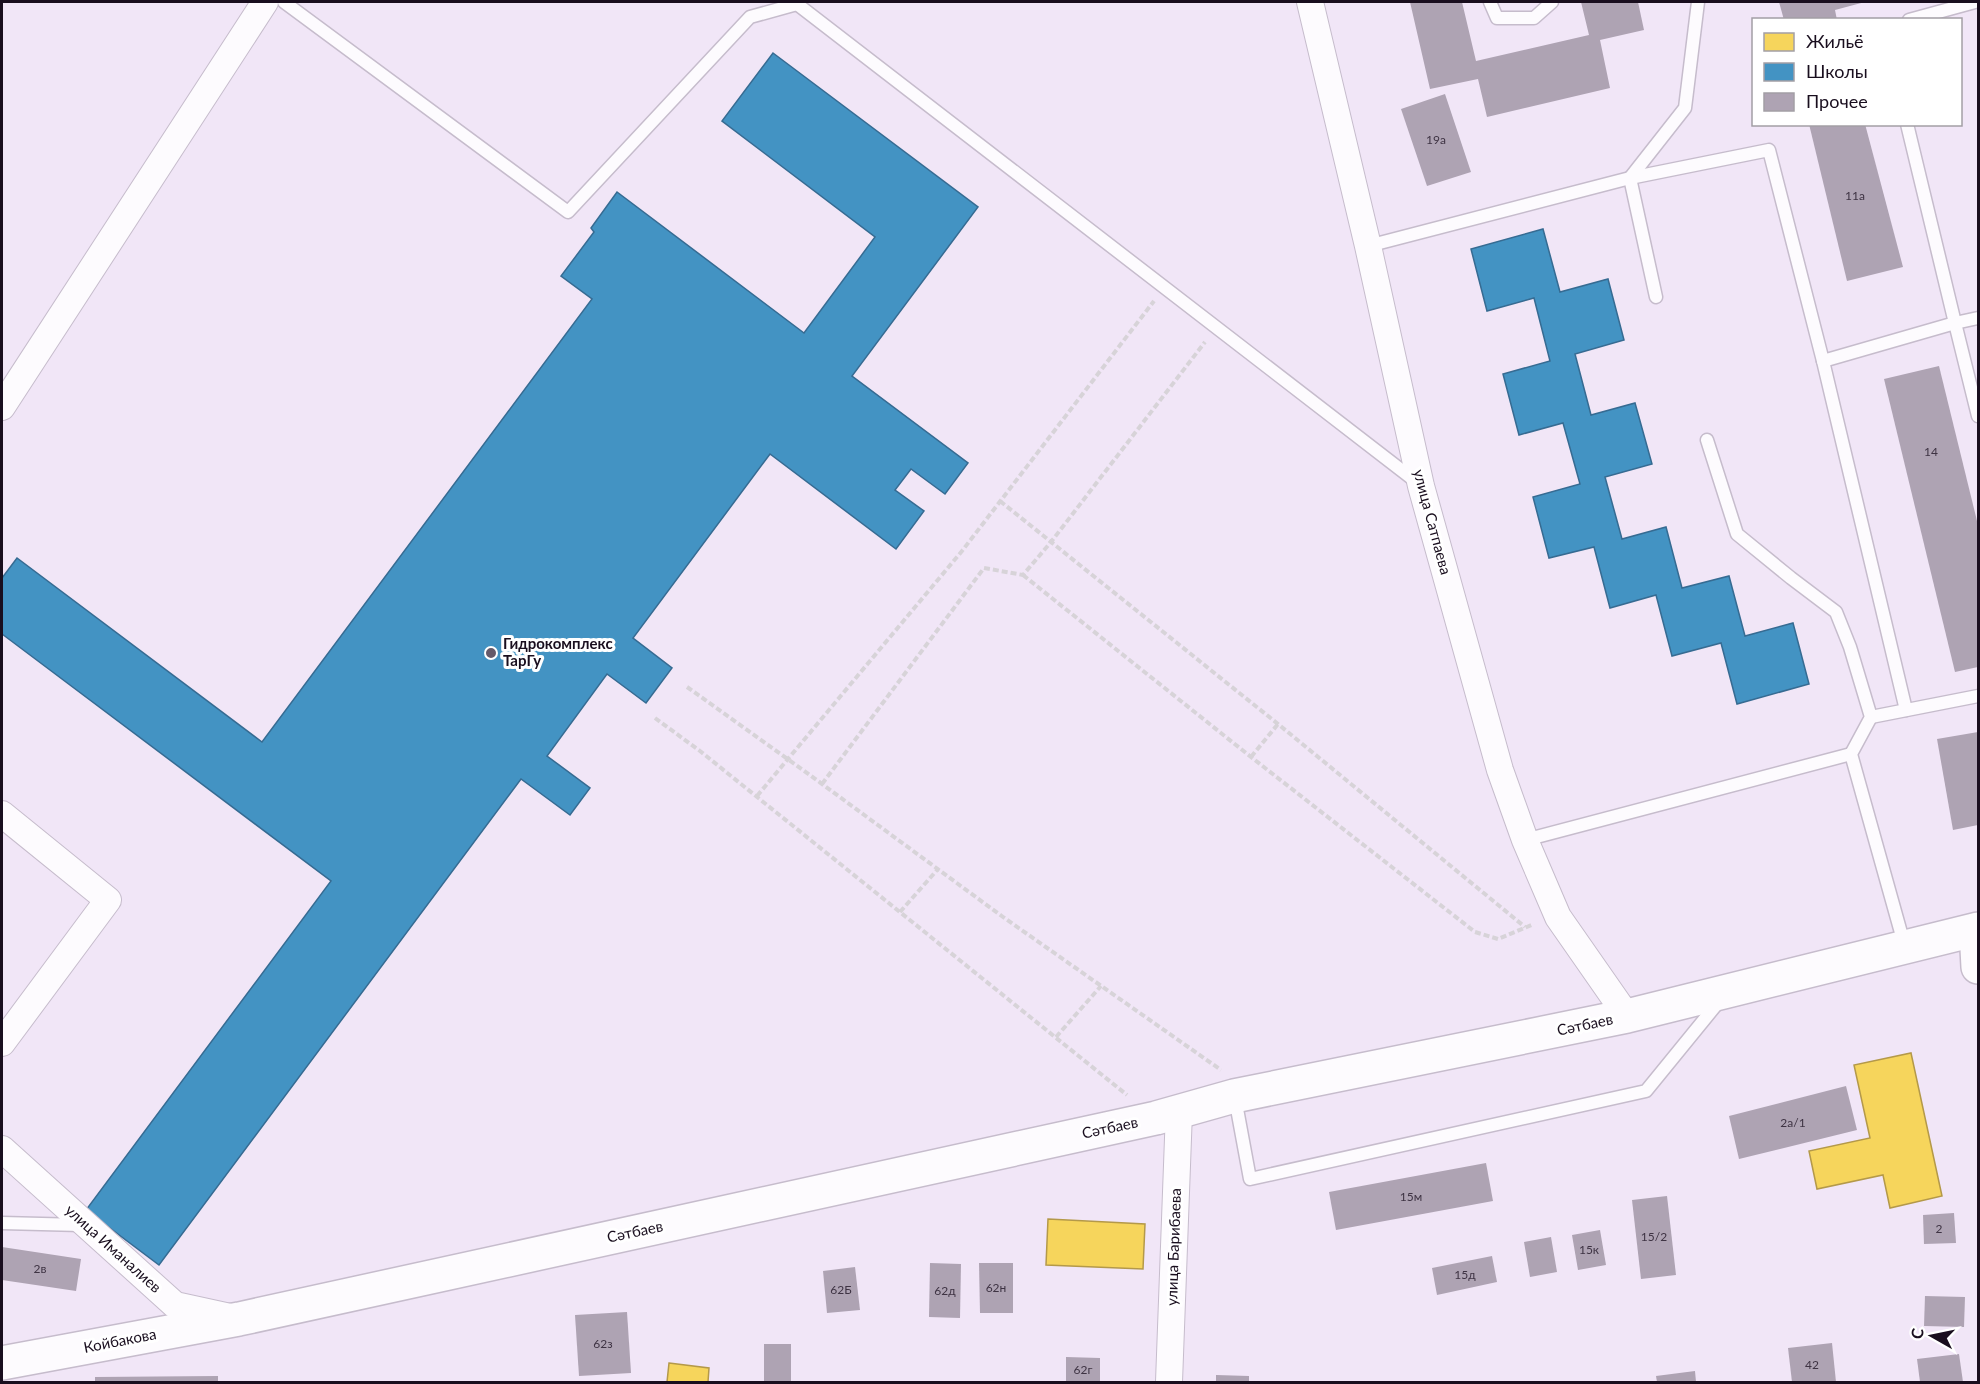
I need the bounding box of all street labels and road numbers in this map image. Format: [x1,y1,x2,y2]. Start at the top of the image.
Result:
street label: улица Сатпаева [1410,467,1456,576]
street label: Сәтбаев [1555,1009,1614,1039]
street label: Сәтбаев [1080,1112,1139,1142]
street label: улица Барибаева [1162,1188,1184,1306]
street label: улица Иманалиев [62,1200,165,1296]
street label: Сәтбаев [605,1216,664,1246]
street label: Койбакова [82,1324,158,1356]

